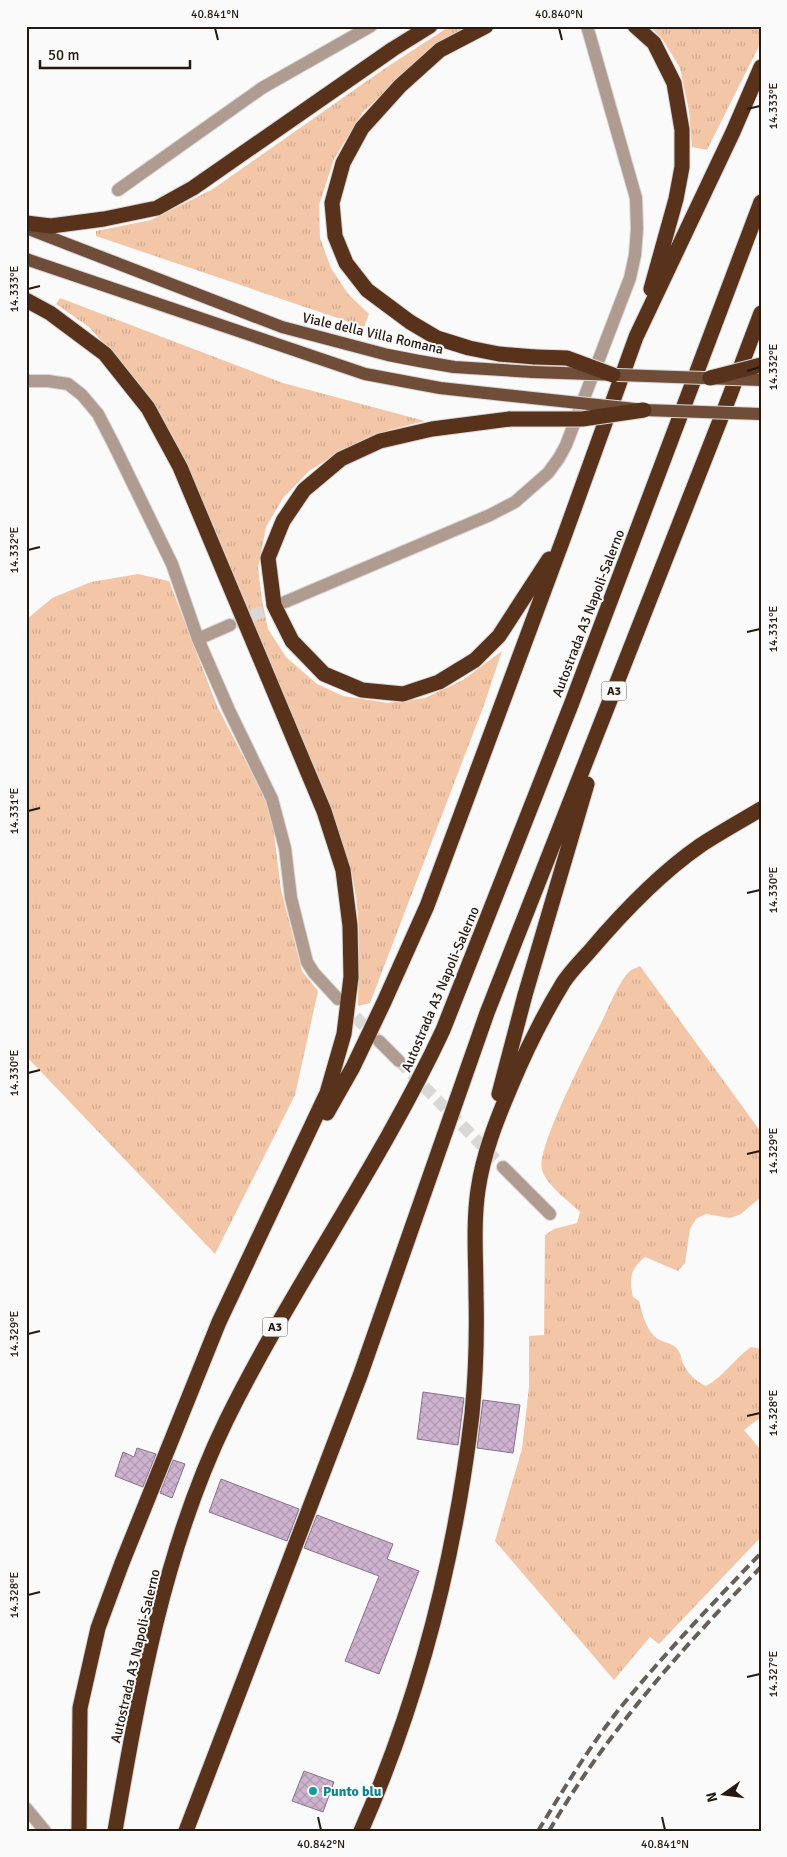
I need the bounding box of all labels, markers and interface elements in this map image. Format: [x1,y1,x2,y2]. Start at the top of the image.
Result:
text: 40.841°N [191,7,239,22]
text: 40.840°N [535,7,583,22]
scale bar [40,38,190,70]
text: 50 m [48,46,79,64]
text: 14.333°E [766,82,781,129]
text: 14.333°E [7,265,22,312]
street label: Viale della Villa Romana [301,309,445,358]
text: 14.332°E [766,343,781,390]
text: 14.332°E [7,526,22,573]
street label: Autostrada A3 Napoli-Salerno [548,527,628,699]
text: 14.331°E [766,605,781,652]
road number: A3 [602,681,626,700]
text: 14.331°E [7,787,22,834]
text: 14.330°E [766,866,781,913]
street label: Autostrada A3 Napoli-Salerno [398,904,483,1074]
text: 14.330°E [7,1049,22,1096]
text: 14.329°E [766,1127,781,1174]
text: 14.329°E [7,1310,22,1357]
road number: A3 [262,1318,288,1336]
text: 14.328°E [766,1389,781,1436]
street label: Autostrada A3 Napoli-Salerno [107,1567,164,1745]
text: 14.328°E [7,1571,22,1618]
text: 14.327°E [766,1650,781,1697]
north arrow [700,1770,750,1820]
place label: Punto blu [323,1783,382,1800]
marker: Punto blu [307,1785,319,1797]
text: N [702,1790,721,1804]
text: 40.842°N [297,1837,345,1852]
text: 40.841°N [641,1837,689,1852]

